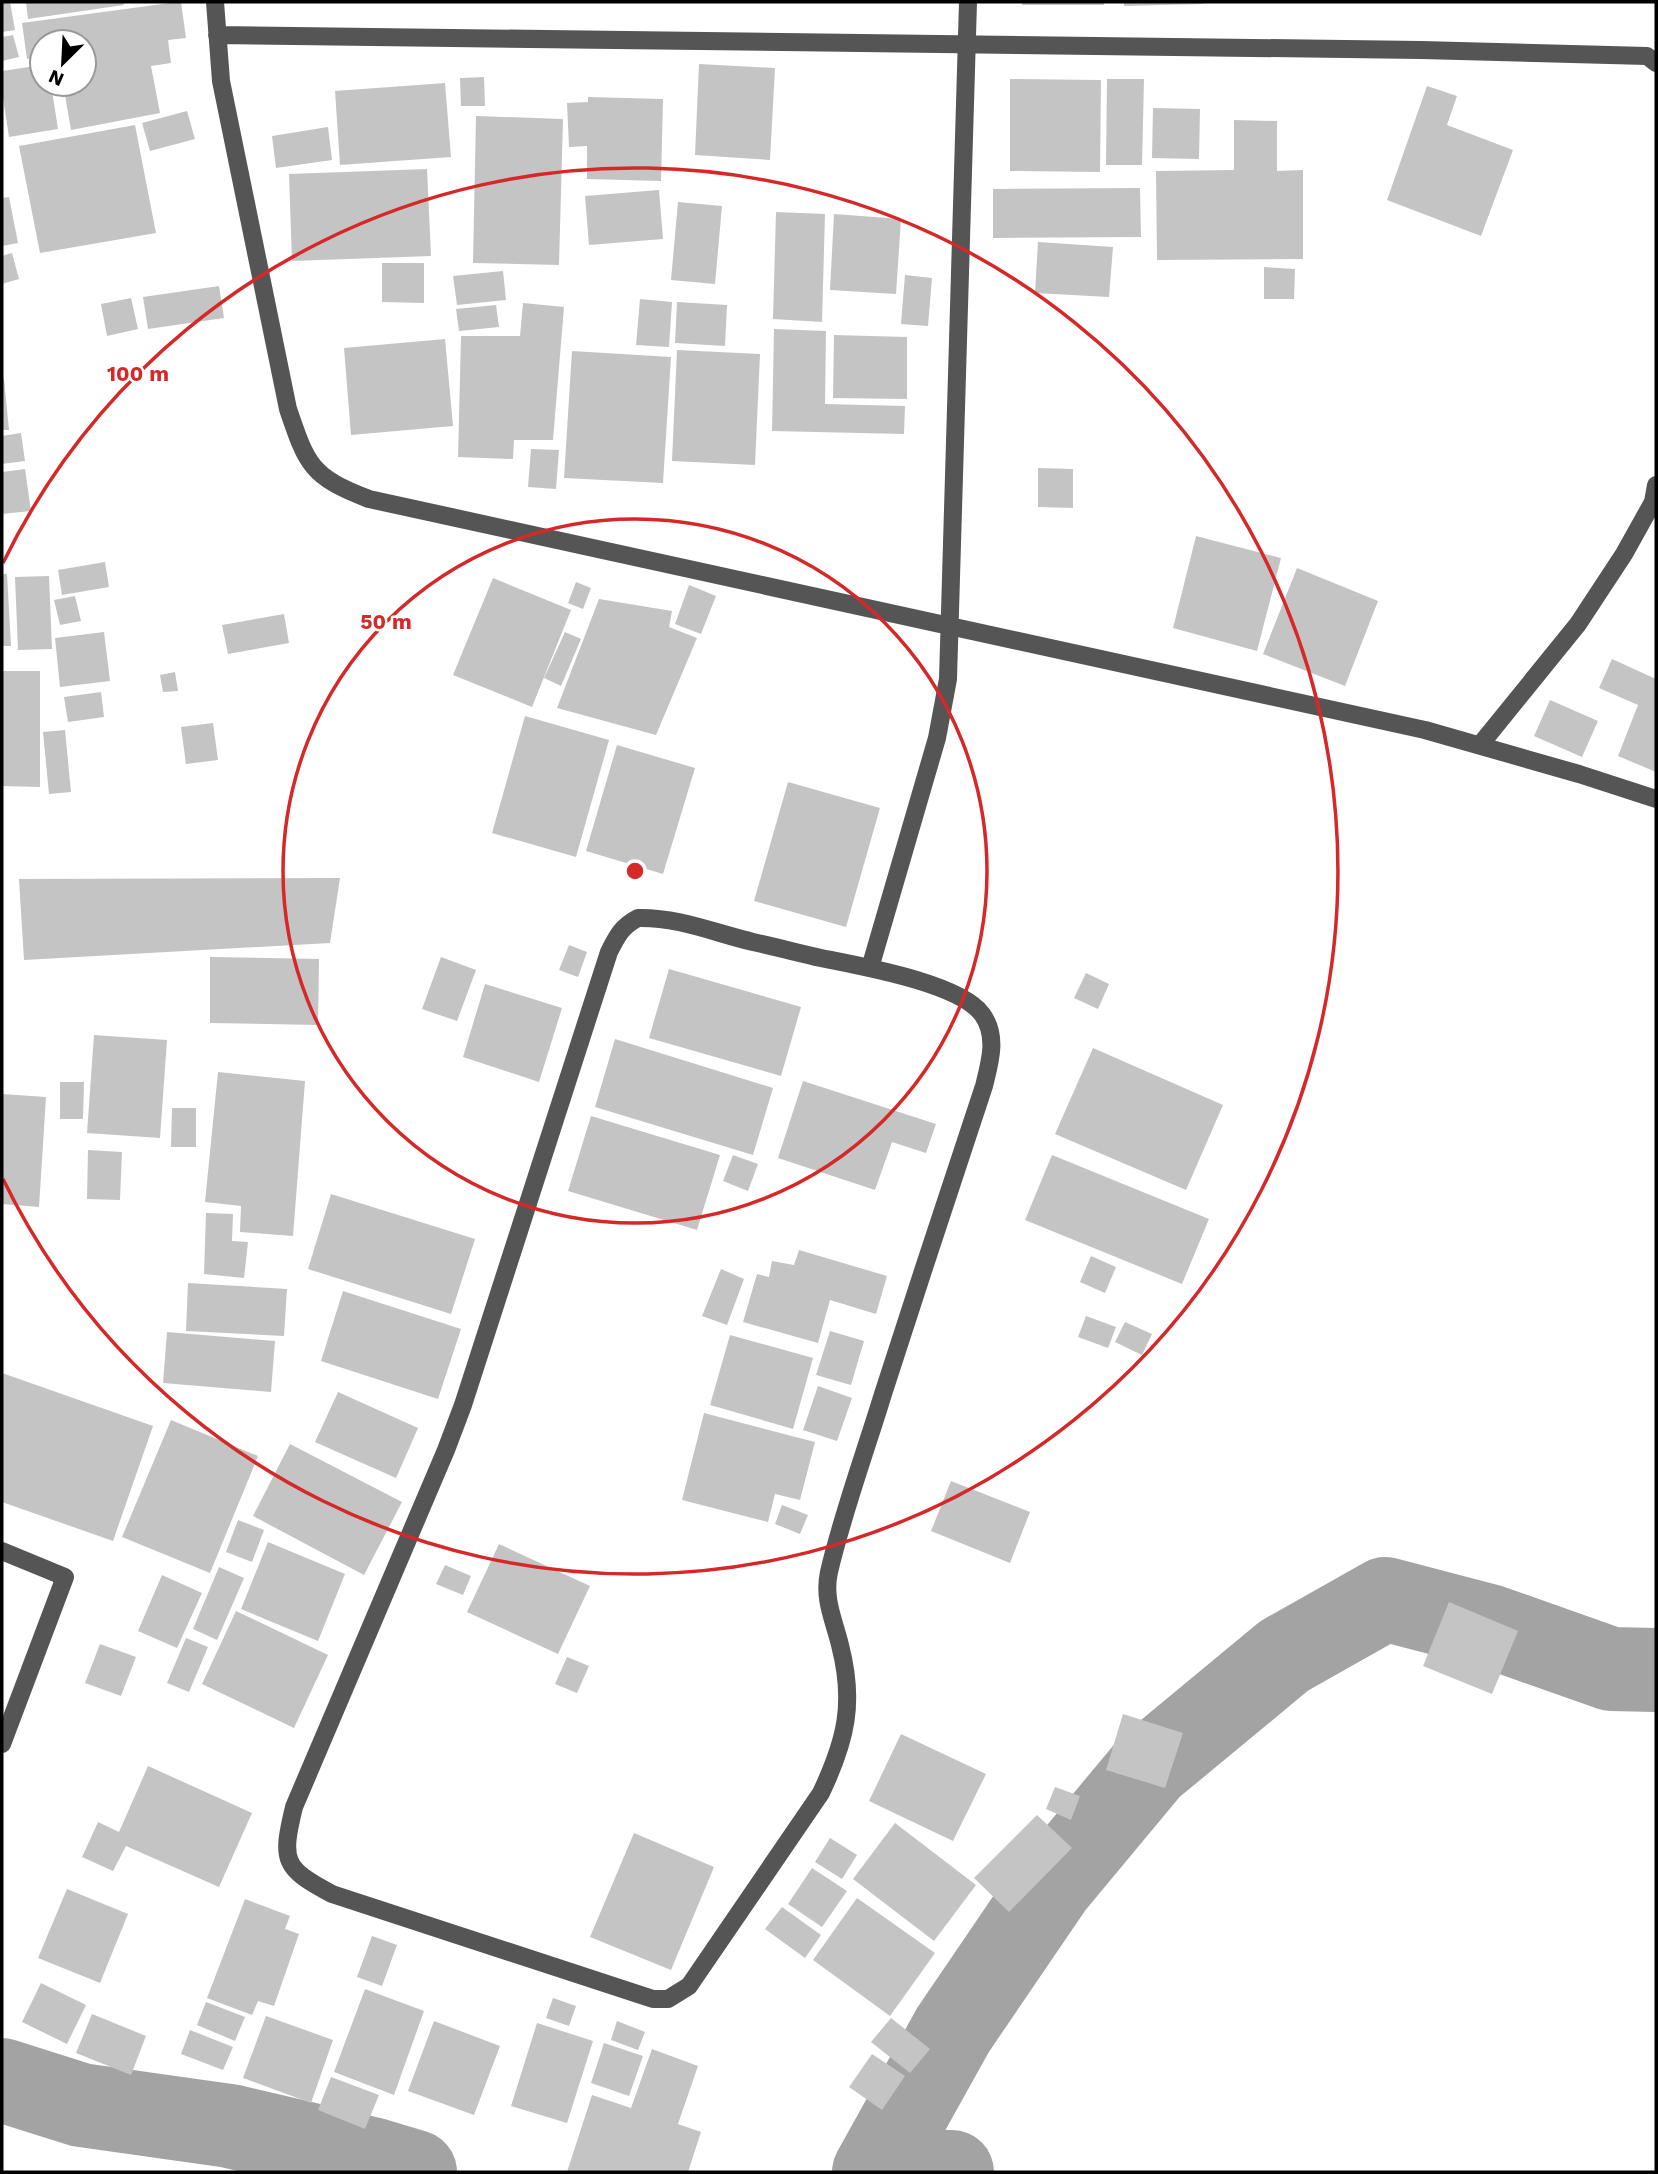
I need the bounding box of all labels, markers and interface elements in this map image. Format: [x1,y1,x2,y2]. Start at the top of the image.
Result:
north arrow [28,28,98,98]
text: N [45,65,67,91]
text: 100 m [107,361,169,386]
text: 50 m [360,609,412,634]
centre of rings [623,859,647,883]

